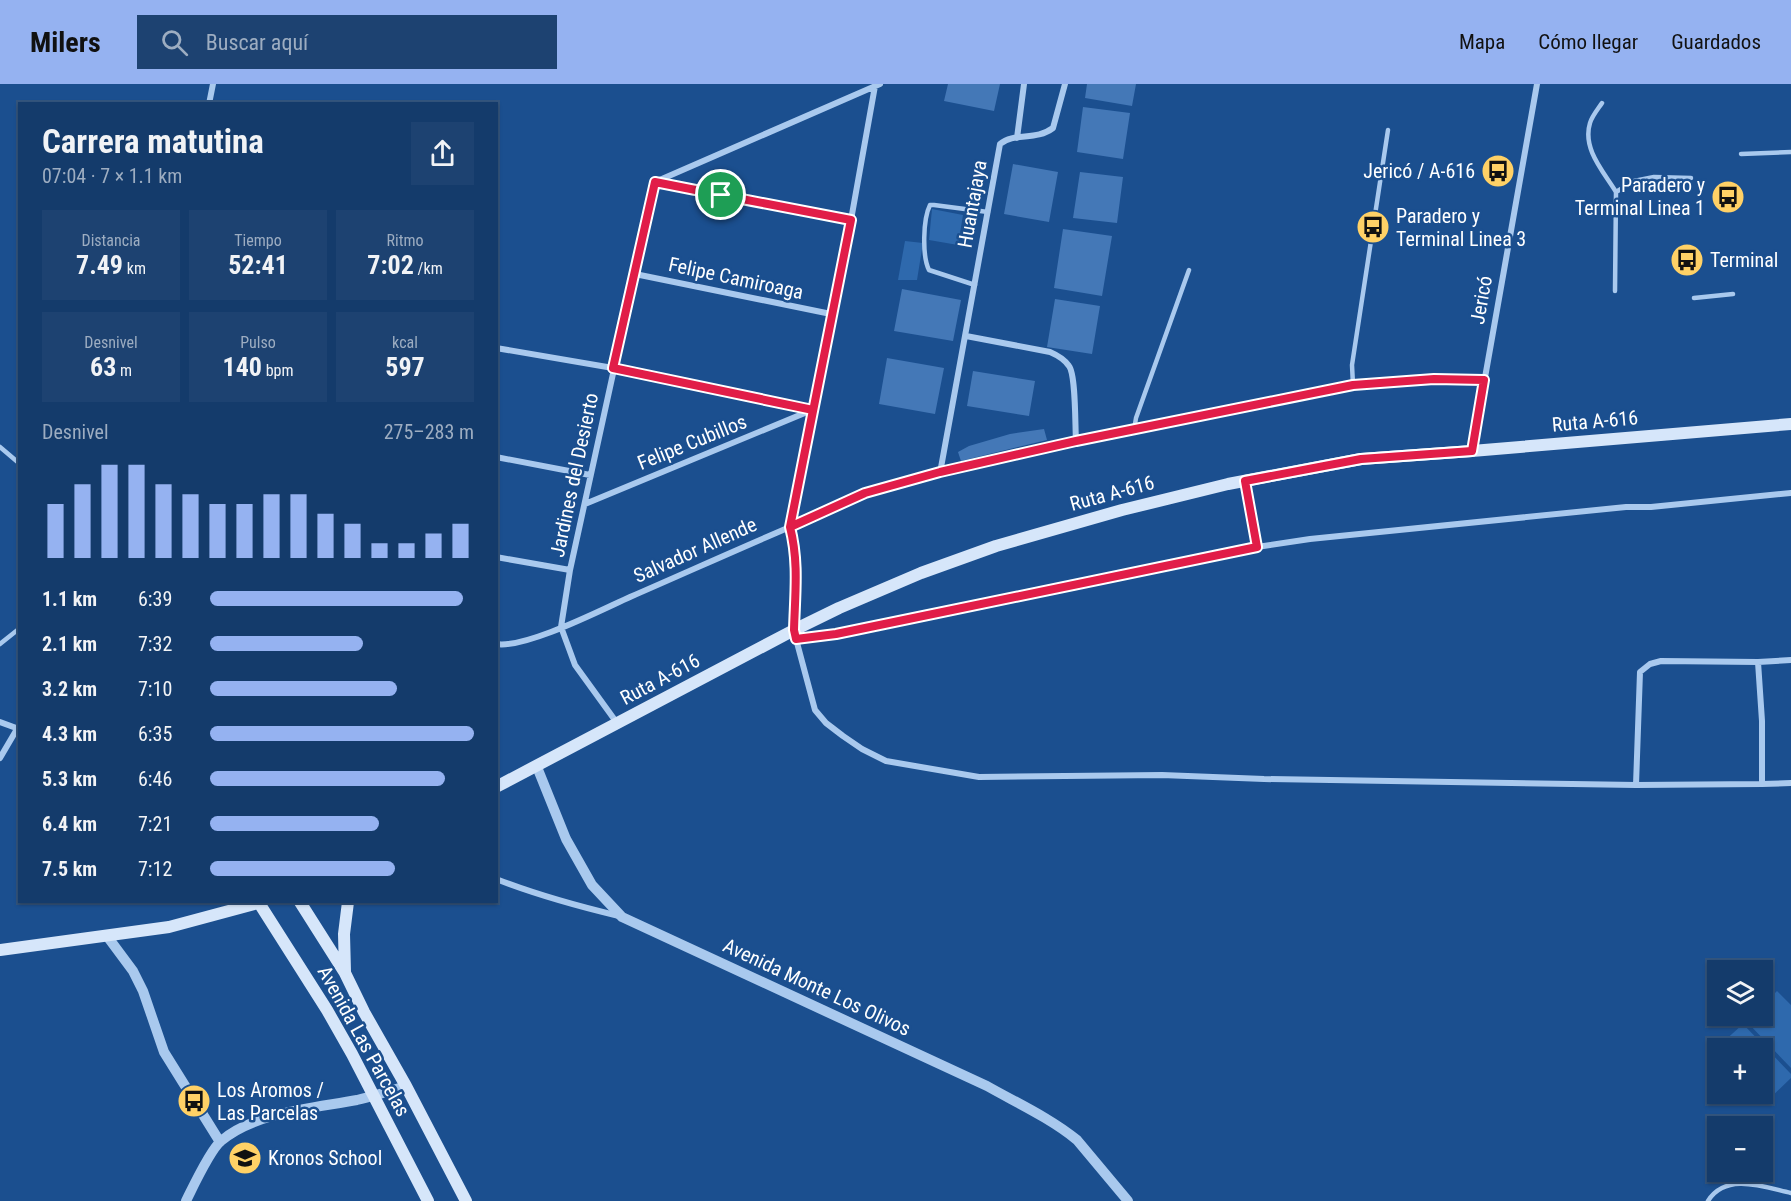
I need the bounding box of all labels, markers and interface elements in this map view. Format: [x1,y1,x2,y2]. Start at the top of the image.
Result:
search box [137,15,557,69]
text: Milers [30,26,101,59]
icon: search [158,26,191,59]
text: Buscar aquí [206,30,308,55]
text: Mapa [1459,30,1505,54]
text: Cómo llegar [1538,30,1638,54]
text: Guardados [1671,30,1761,54]
text: Carrera matutina [42,122,264,161]
button: share [411,122,474,185]
bus stop icon: Jericó / A-616 [1480,153,1516,189]
street label: Huantajaya [952,158,992,250]
place label: Jericó / A-616 [1363,159,1475,183]
text: 07:04 · 7 × 1.1 km [42,164,182,188]
pin [695,169,746,220]
place label: Paradero y Terminal Linea 1 [1575,173,1705,220]
icon: arrive [704,178,737,211]
bus stop icon: Paradero y Terminal Linea 1 [1710,179,1746,215]
place label: Paradero y Terminal Linea 3 [1396,204,1526,251]
bus stop icon: Paradero y Terminal Linea 3 [1355,209,1391,245]
text: Distancia [82,231,140,250]
text: Tiempo [234,231,282,250]
text: Ritmo [387,231,423,250]
bus stop icon: Terminal [1669,242,1705,278]
place label: Terminal [1710,248,1778,272]
text: 7.49 [76,250,123,280]
text: 52:41 [228,250,288,280]
text: 7:02 [367,250,414,280]
street label: Felipe Camiroaga [666,252,806,304]
text: km [123,259,146,278]
text: /km [414,259,443,278]
street label: Jericó [1465,274,1497,326]
text: Desnivel [84,333,138,352]
text: Pulso [240,333,276,352]
text: kcal [392,333,418,352]
text: 63 [90,352,116,382]
text: 140 [223,352,262,382]
text: 597 [385,352,425,382]
text: m [116,361,132,380]
text: bpm [262,361,293,380]
street label: Jardines del Desierto [545,391,603,559]
street label: Ruta A-616 [1551,405,1639,437]
street label: Felipe Cubillos [634,409,750,475]
text: Desnivel [42,420,109,444]
text: 275–283 m [384,420,474,444]
street label: Ruta A-616 [1067,470,1157,516]
street label: Salvador Allende [630,512,760,588]
text: 1.1 km [42,587,97,611]
text: 6:39 [138,587,172,611]
text: 2.1 km [42,632,97,656]
text: 7:32 [138,632,172,656]
street label: Ruta A-616 [616,648,704,710]
text: 3.2 km [42,677,97,701]
text: 7:10 [138,677,172,701]
text: 4.3 km [42,722,97,746]
text: 6:35 [138,722,172,746]
text: 5.3 km [42,767,97,791]
text: 6:46 [138,767,172,791]
text: 6.4 km [42,812,97,836]
text: 7:21 [138,812,172,836]
text: 7.5 km [42,857,97,881]
text: 7:12 [138,857,172,881]
street label: Avenida Monte Los Olivos [719,933,915,1041]
map controls [1707,960,1773,1182]
button: layers [1707,960,1773,1026]
street label: Avenida Las Parcelas [313,962,415,1120]
button: + [1707,1038,1773,1104]
place label: Los Aromos / Las Parcelas [217,1078,324,1125]
bus stop icon: Los Aromos / Las Parcelas [176,1083,212,1119]
button: − [1707,1116,1773,1182]
school or university icon: Kronos School [227,1140,263,1176]
place label: Kronos School [268,1146,382,1170]

